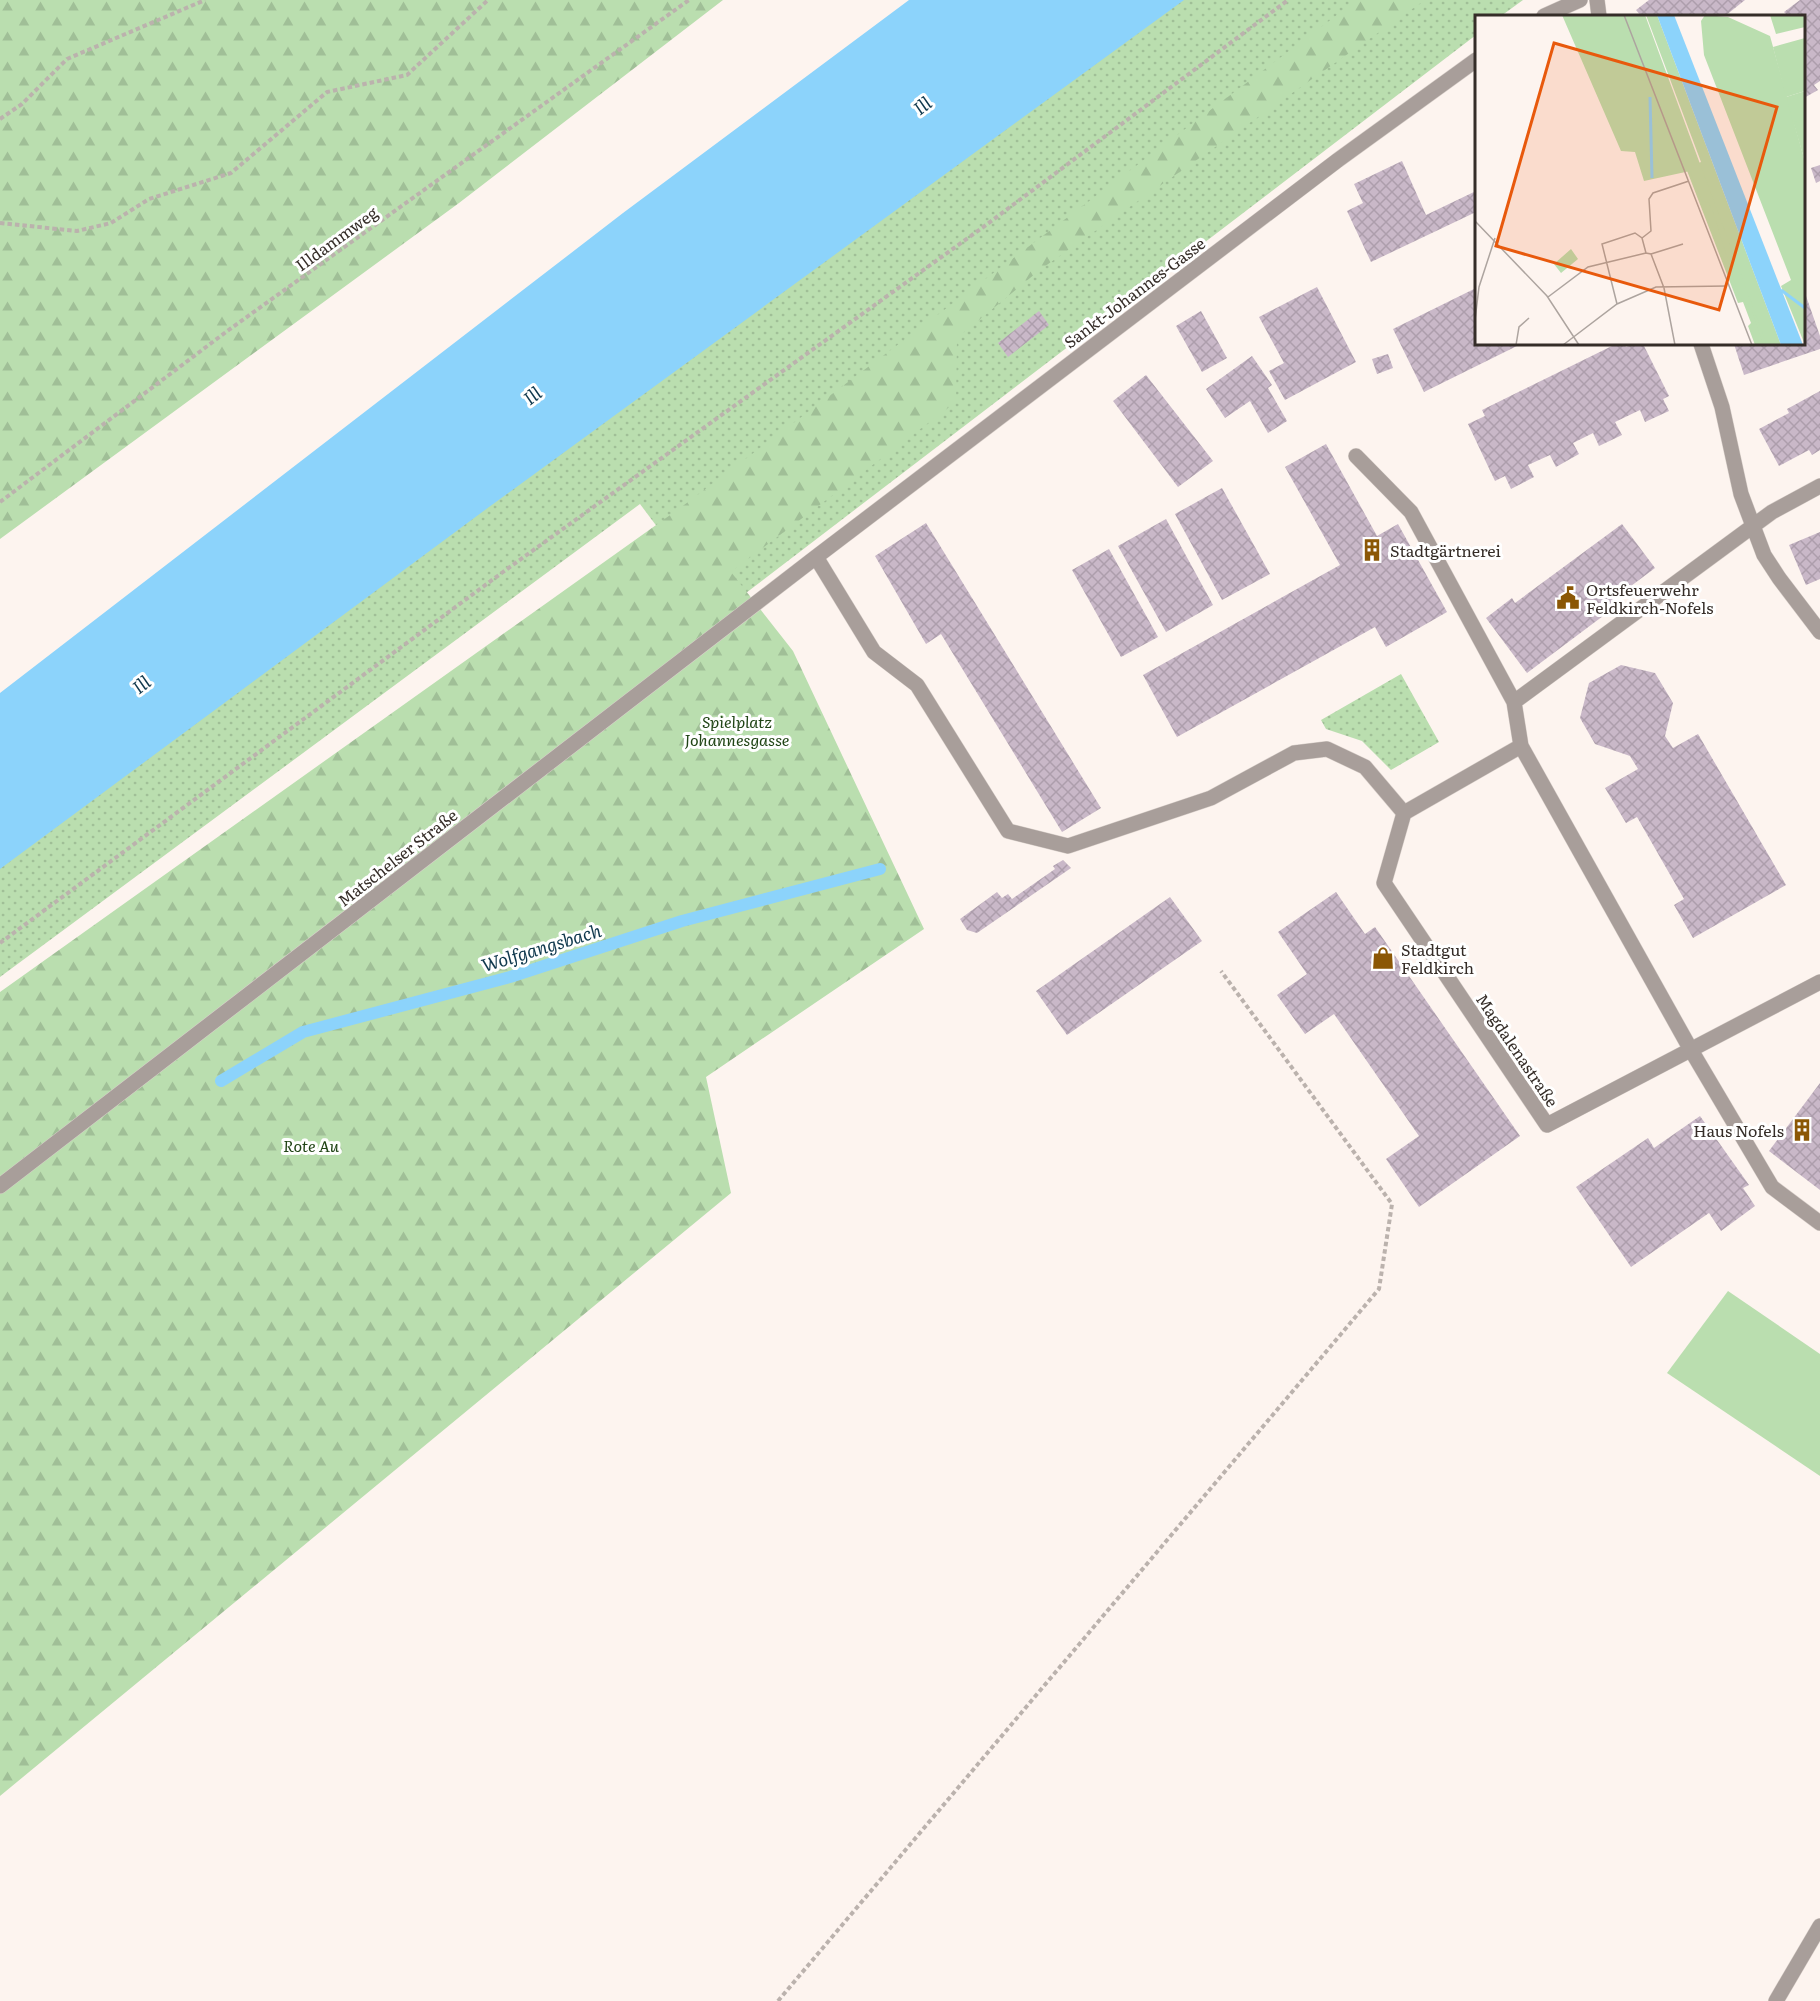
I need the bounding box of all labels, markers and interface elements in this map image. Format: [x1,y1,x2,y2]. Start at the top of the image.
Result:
inset map [1475,15,1805,345]
water label: Ill [907,89,937,121]
street label: Illdammweg [290,200,382,276]
street label: Sankt-Johannes-Gasse [1058,231,1210,353]
water label: Ill [517,379,547,411]
building icon: Stadtgärtnerei [1359,537,1385,563]
place label: Stadtgärtnerei [1390,538,1501,562]
place label: Ortsfeuerwehr Feldkirch-Nofels [1586,577,1714,619]
public building icon: Ortsfeuerwehr Feldkirch-Nofels [1555,585,1581,611]
water label: Ill [126,668,156,700]
park label: Spielplatz Johannesgasse [685,709,789,751]
street label: Matschelser Straße [332,803,462,911]
water label: Wolfgangsbach [478,916,605,978]
place label: Stadtgut Feldkirch [1401,937,1475,979]
shop icon: Stadtgut Feldkirch [1370,945,1396,971]
street label: Magdalenastraße [1471,988,1565,1112]
building icon: Haus Nofels [1789,1117,1815,1143]
place label: Haus Nofels [1693,1118,1784,1142]
park label: Rote Au [283,1133,339,1157]

